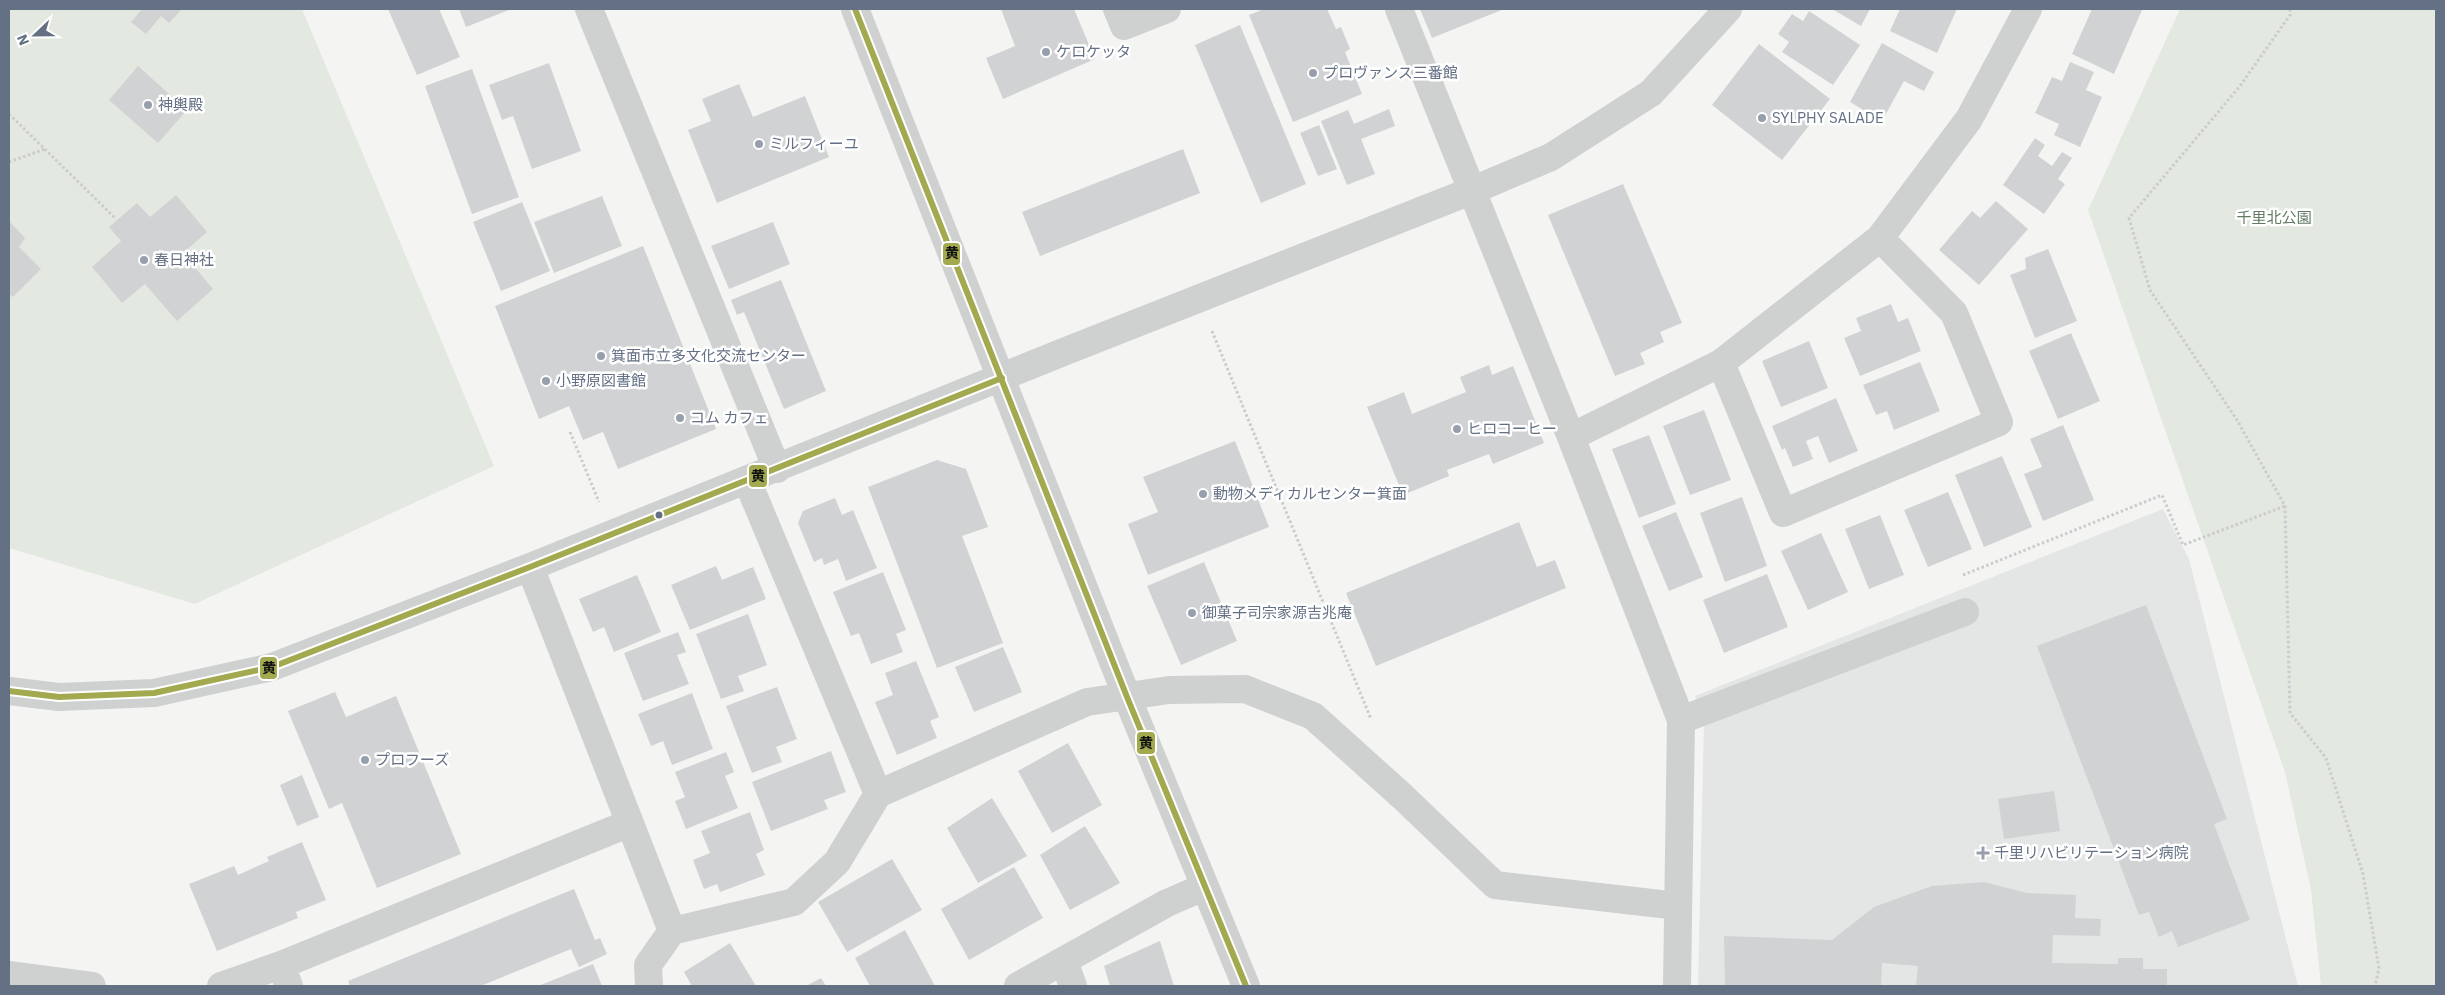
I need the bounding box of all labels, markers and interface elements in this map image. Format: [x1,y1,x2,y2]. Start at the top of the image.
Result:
north arrow [10,10,60,60]
text: N [13,32,33,48]
place label: ケロケッタ [1056,42,1131,61]
marker: ケロケッタ [1040,46,1052,58]
place label: プロヴァンス三番館 [1323,63,1458,82]
marker: プロヴァンス三番館 [1307,67,1319,79]
place label: 神輿殿 [158,95,203,114]
marker: 神輿殿 [142,99,154,111]
place label: SYLPHY SALADE [1772,108,1884,127]
marker: SYLPHY SALADE [1756,112,1768,124]
place label: ミルフィーユ [769,134,859,153]
marker: ミルフィーユ [753,138,765,150]
park label: 千里北公園 [2236,208,2312,227]
line badge: 黄 [942,242,961,266]
text: 黄 [945,244,959,262]
place label: 春日神社 [154,250,214,269]
marker: 春日神社 [138,254,150,266]
place label: 箕面市立多文化交流センター [611,346,806,365]
marker: 箕面市立多文化交流センター [595,350,607,362]
place label: 小野原図書館 [556,371,646,390]
marker: 小野原図書館 [540,375,552,387]
place label: コム カフェ [690,408,769,427]
marker: コム カフェ [674,412,686,424]
place label: ヒロコーヒー [1467,419,1557,438]
marker: ヒロコーヒー [1451,423,1463,435]
line badge: 黄 [748,464,768,488]
text: 黄 [751,467,765,485]
place label: 動物メディカルセンター箕面 [1213,484,1407,503]
marker: 動物メディカルセンター箕面 [1197,488,1209,500]
unlabelled marker [654,510,664,520]
place label: 御菓子司宗家源吉兆庵 [1202,603,1352,622]
marker: 御菓子司宗家源吉兆庵 [1186,607,1198,619]
line badge: 黄 [259,656,278,680]
text: 黄 [262,659,276,677]
line badge: 黄 [1136,731,1156,755]
text: 黄 [1139,734,1153,752]
place label: プロフーズ [375,750,449,769]
marker: プロフーズ [359,754,371,766]
place label: 千里リハビリテーション病院 [1994,843,2189,862]
marker: 千里リハビリテーション病院 [1976,846,1990,860]

